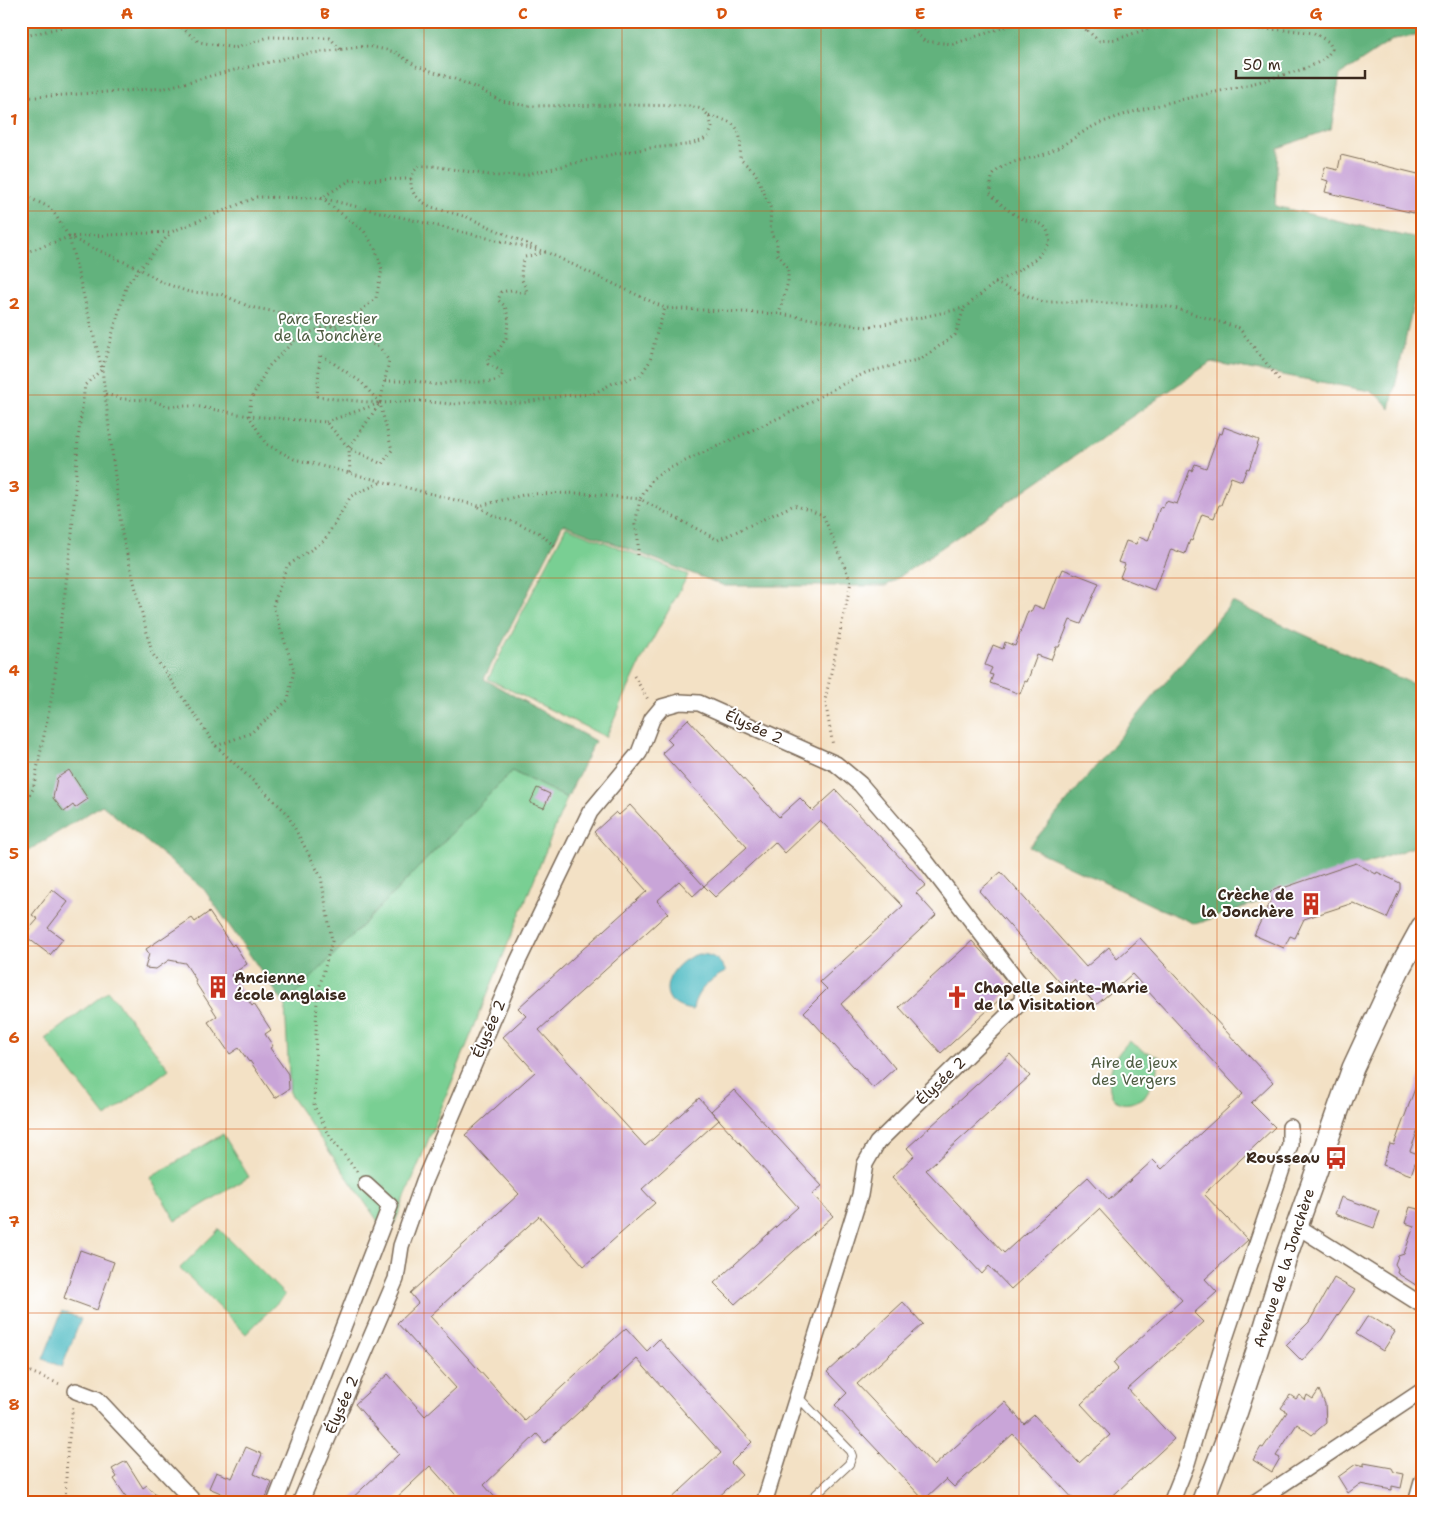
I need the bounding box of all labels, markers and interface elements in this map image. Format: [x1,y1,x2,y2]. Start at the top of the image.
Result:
text: A [121,3,133,24]
text: B [320,3,330,24]
text: C [518,3,528,24]
text: D [716,3,728,24]
text: E [915,3,925,24]
text: F [1113,3,1123,24]
text: G [1310,3,1323,24]
scale bar [1236,48,1364,80]
text: 50 m [1243,55,1281,75]
text: 1 [10,109,18,130]
text: 2 [8,293,20,314]
park label: Parc Forestier de la Jonchère [274,309,382,346]
text: 3 [8,476,20,497]
text: 4 [8,660,20,681]
street label: Élysée 2 [722,704,787,749]
text: 5 [9,843,19,864]
place label: Crèche de la Jonchère [1201,885,1294,922]
building icon: Crèche de la Jonchère [1298,891,1324,917]
place label: Ancienne école anglaise [234,968,346,1005]
building icon: Ancienne école anglaise [205,974,231,1000]
place label: Chapelle Sainte-Marie de la Visitation [974,978,1148,1015]
church icon: Chapelle Sainte-Marie de la Visitation [944,984,970,1010]
street label: Élysée 2 [467,996,510,1061]
text: 6 [8,1027,20,1048]
street label: Élysée 2 [911,1052,970,1110]
park label: Aire de jeux des Vergers [1091,1053,1177,1090]
bus stop icon: Rousseau [1323,1145,1349,1171]
place label: Rousseau [1246,1148,1320,1168]
street label: Avenue de la Jonchère [1249,1186,1319,1350]
text: 7 [8,1211,20,1232]
street label: Élysée 2 [320,1372,363,1437]
text: 8 [8,1394,20,1415]

